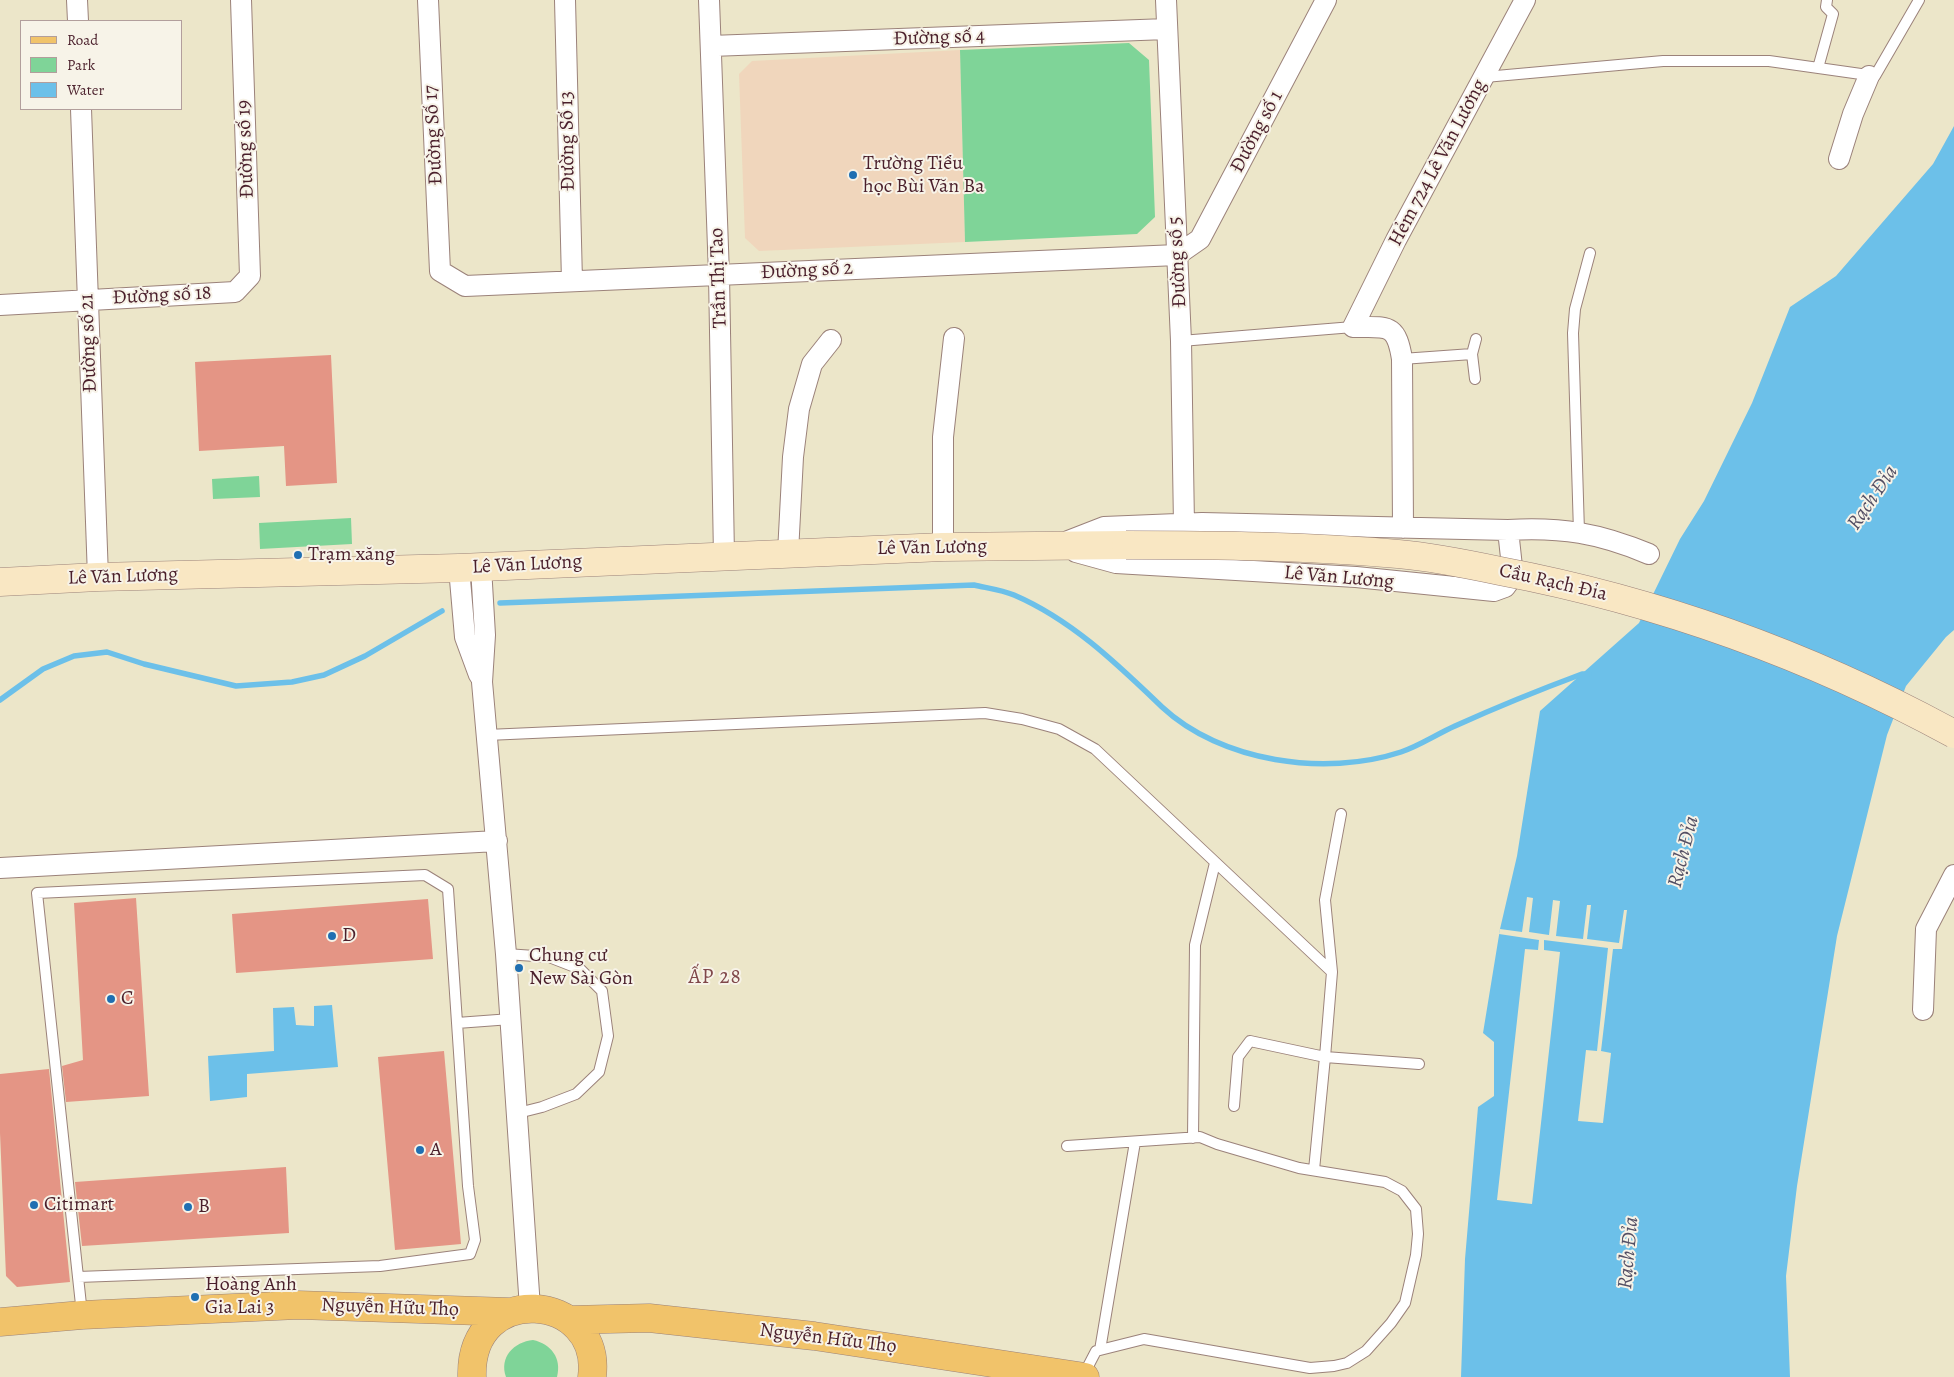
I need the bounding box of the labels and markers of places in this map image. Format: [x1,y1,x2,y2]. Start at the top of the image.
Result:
place label: Trường Tiểu học Bùi Văn Ba [863,152,985,199]
marker: Trường Tiểu học Bùi Văn Ba [847,169,859,181]
place label: Trạm xăng [308,543,395,567]
marker: Trạm xăng [292,549,304,561]
place label: D [342,924,356,948]
marker: D [326,930,338,942]
place label: Chung cư New Sài Gòn [529,944,633,991]
marker: Chung cư New Sài Gòn [513,962,525,974]
place label: C [121,987,134,1011]
marker: C [105,993,117,1005]
place label: A [430,1138,442,1162]
marker: A [414,1144,426,1156]
place label: Citimart [44,1193,114,1217]
place label: B [198,1195,210,1219]
marker: Citimart [28,1199,40,1211]
marker: B [182,1201,194,1213]
place label: Hoàng Anh Gia Lai 3 [205,1273,297,1320]
marker: Hoàng Anh Gia Lai 3 [189,1291,201,1303]

